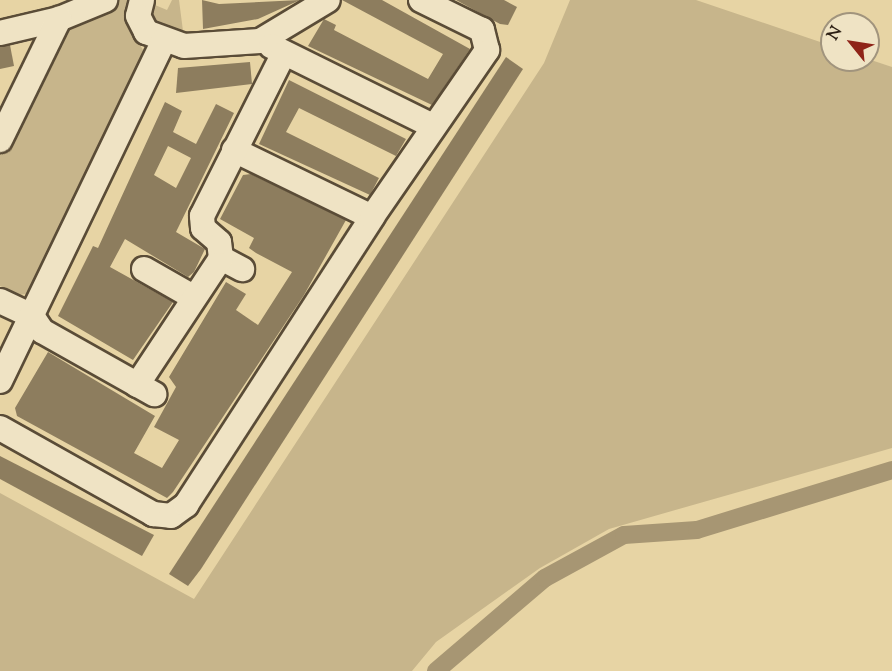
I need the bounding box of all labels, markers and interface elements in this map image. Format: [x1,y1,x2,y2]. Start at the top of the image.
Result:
north arrow [820,12,880,72]
text: N [823,22,849,45]

